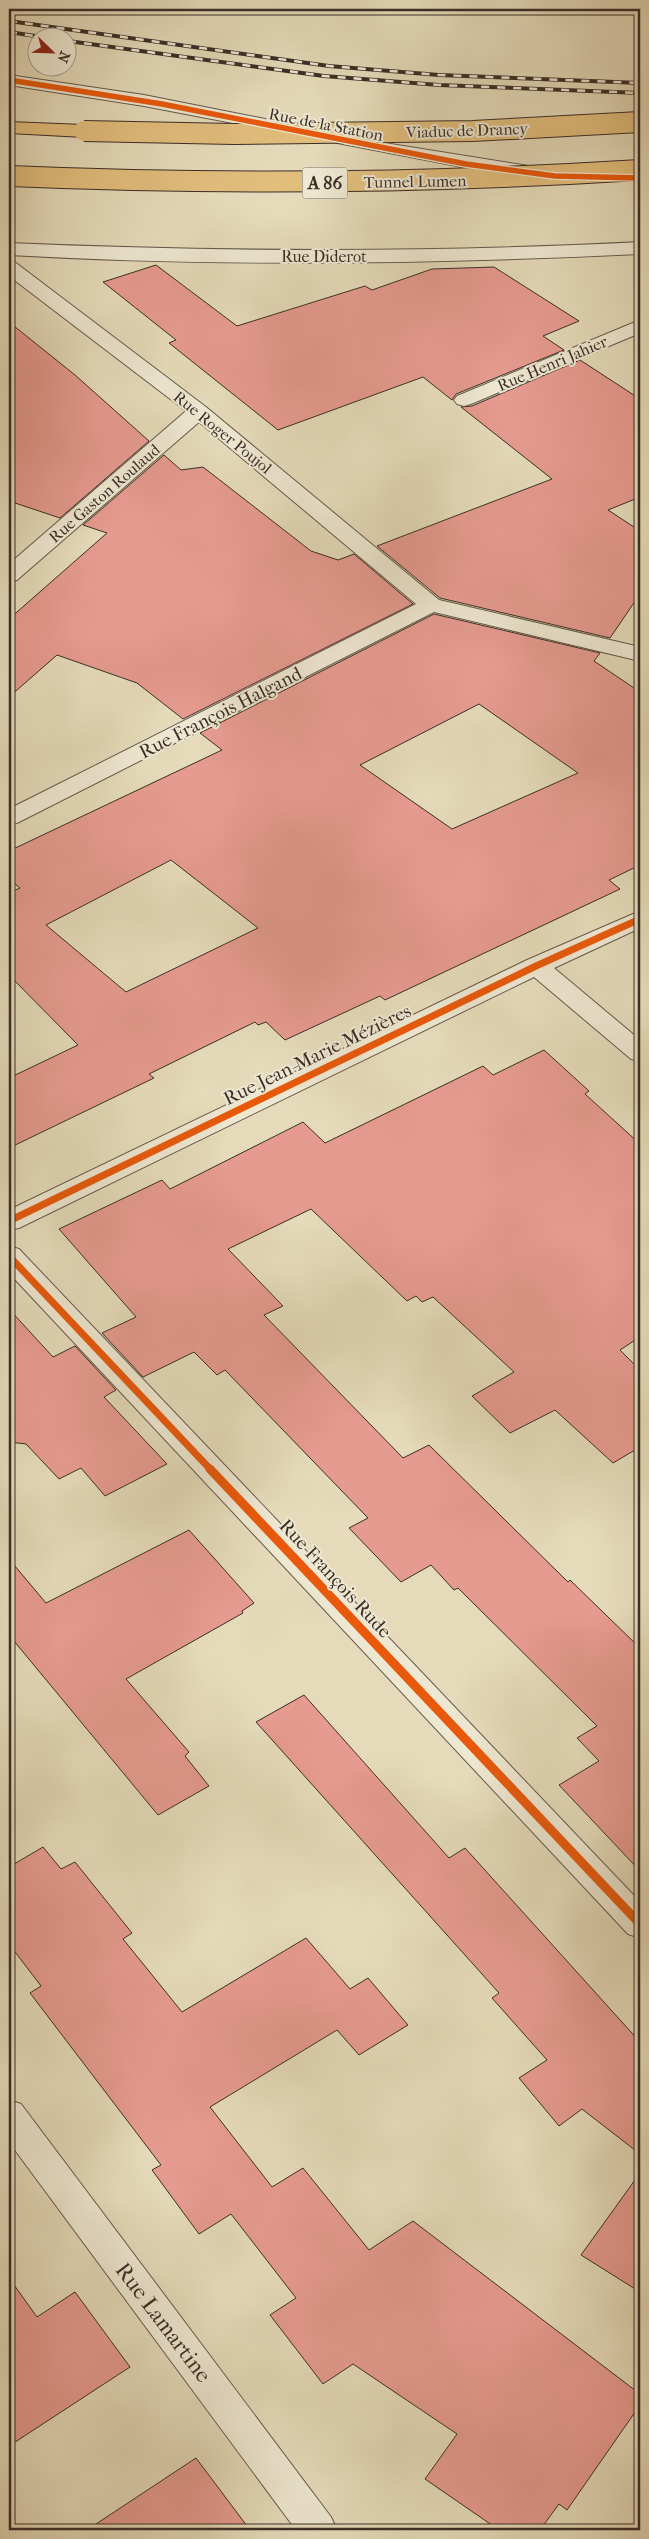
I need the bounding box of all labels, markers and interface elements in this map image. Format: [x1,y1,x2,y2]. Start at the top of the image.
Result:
north arrow [28,28,78,78]
text: N [53,49,73,65]
street label: Rue de la Station [267,104,385,145]
street label: Viaduc de Drancy [405,119,529,142]
road number: A 86 [302,168,348,198]
street label: Tunnel Lumen [363,171,467,192]
street label: Rue Diderot [281,247,367,266]
street label: Rue Henri Jahier [494,332,610,395]
street label: Rue Roger Poujol [170,387,276,478]
street label: Rue Gaston Roulaud [45,440,164,547]
street label: Rue François Halgand [136,662,306,763]
street label: Rue Jean-Marie Mézières [220,1000,415,1110]
street label: Rue François Rude [275,1515,396,1643]
street label: Rue Lamartine [110,2258,217,2388]

